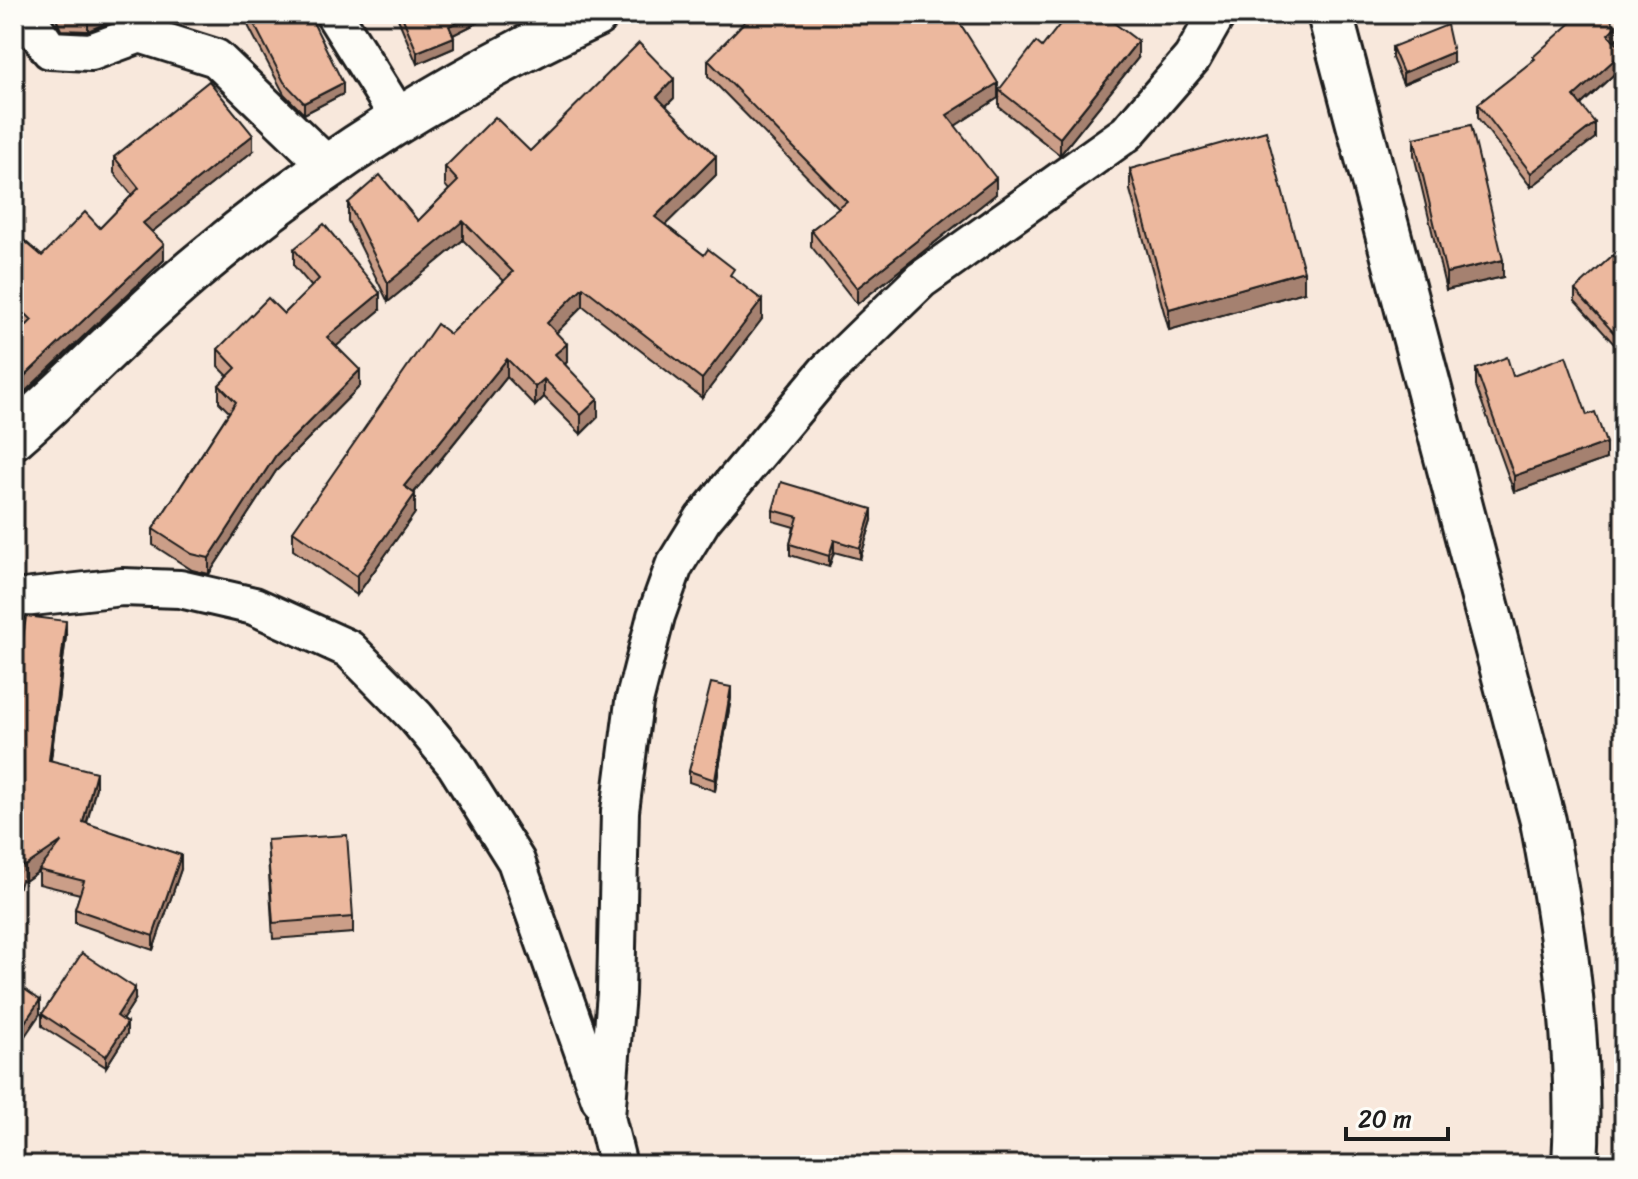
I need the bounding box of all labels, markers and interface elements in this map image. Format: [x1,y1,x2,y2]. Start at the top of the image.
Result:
scale bar [1346,1091,1448,1141]
text: 20 m [1358,1098,1412,1140]

